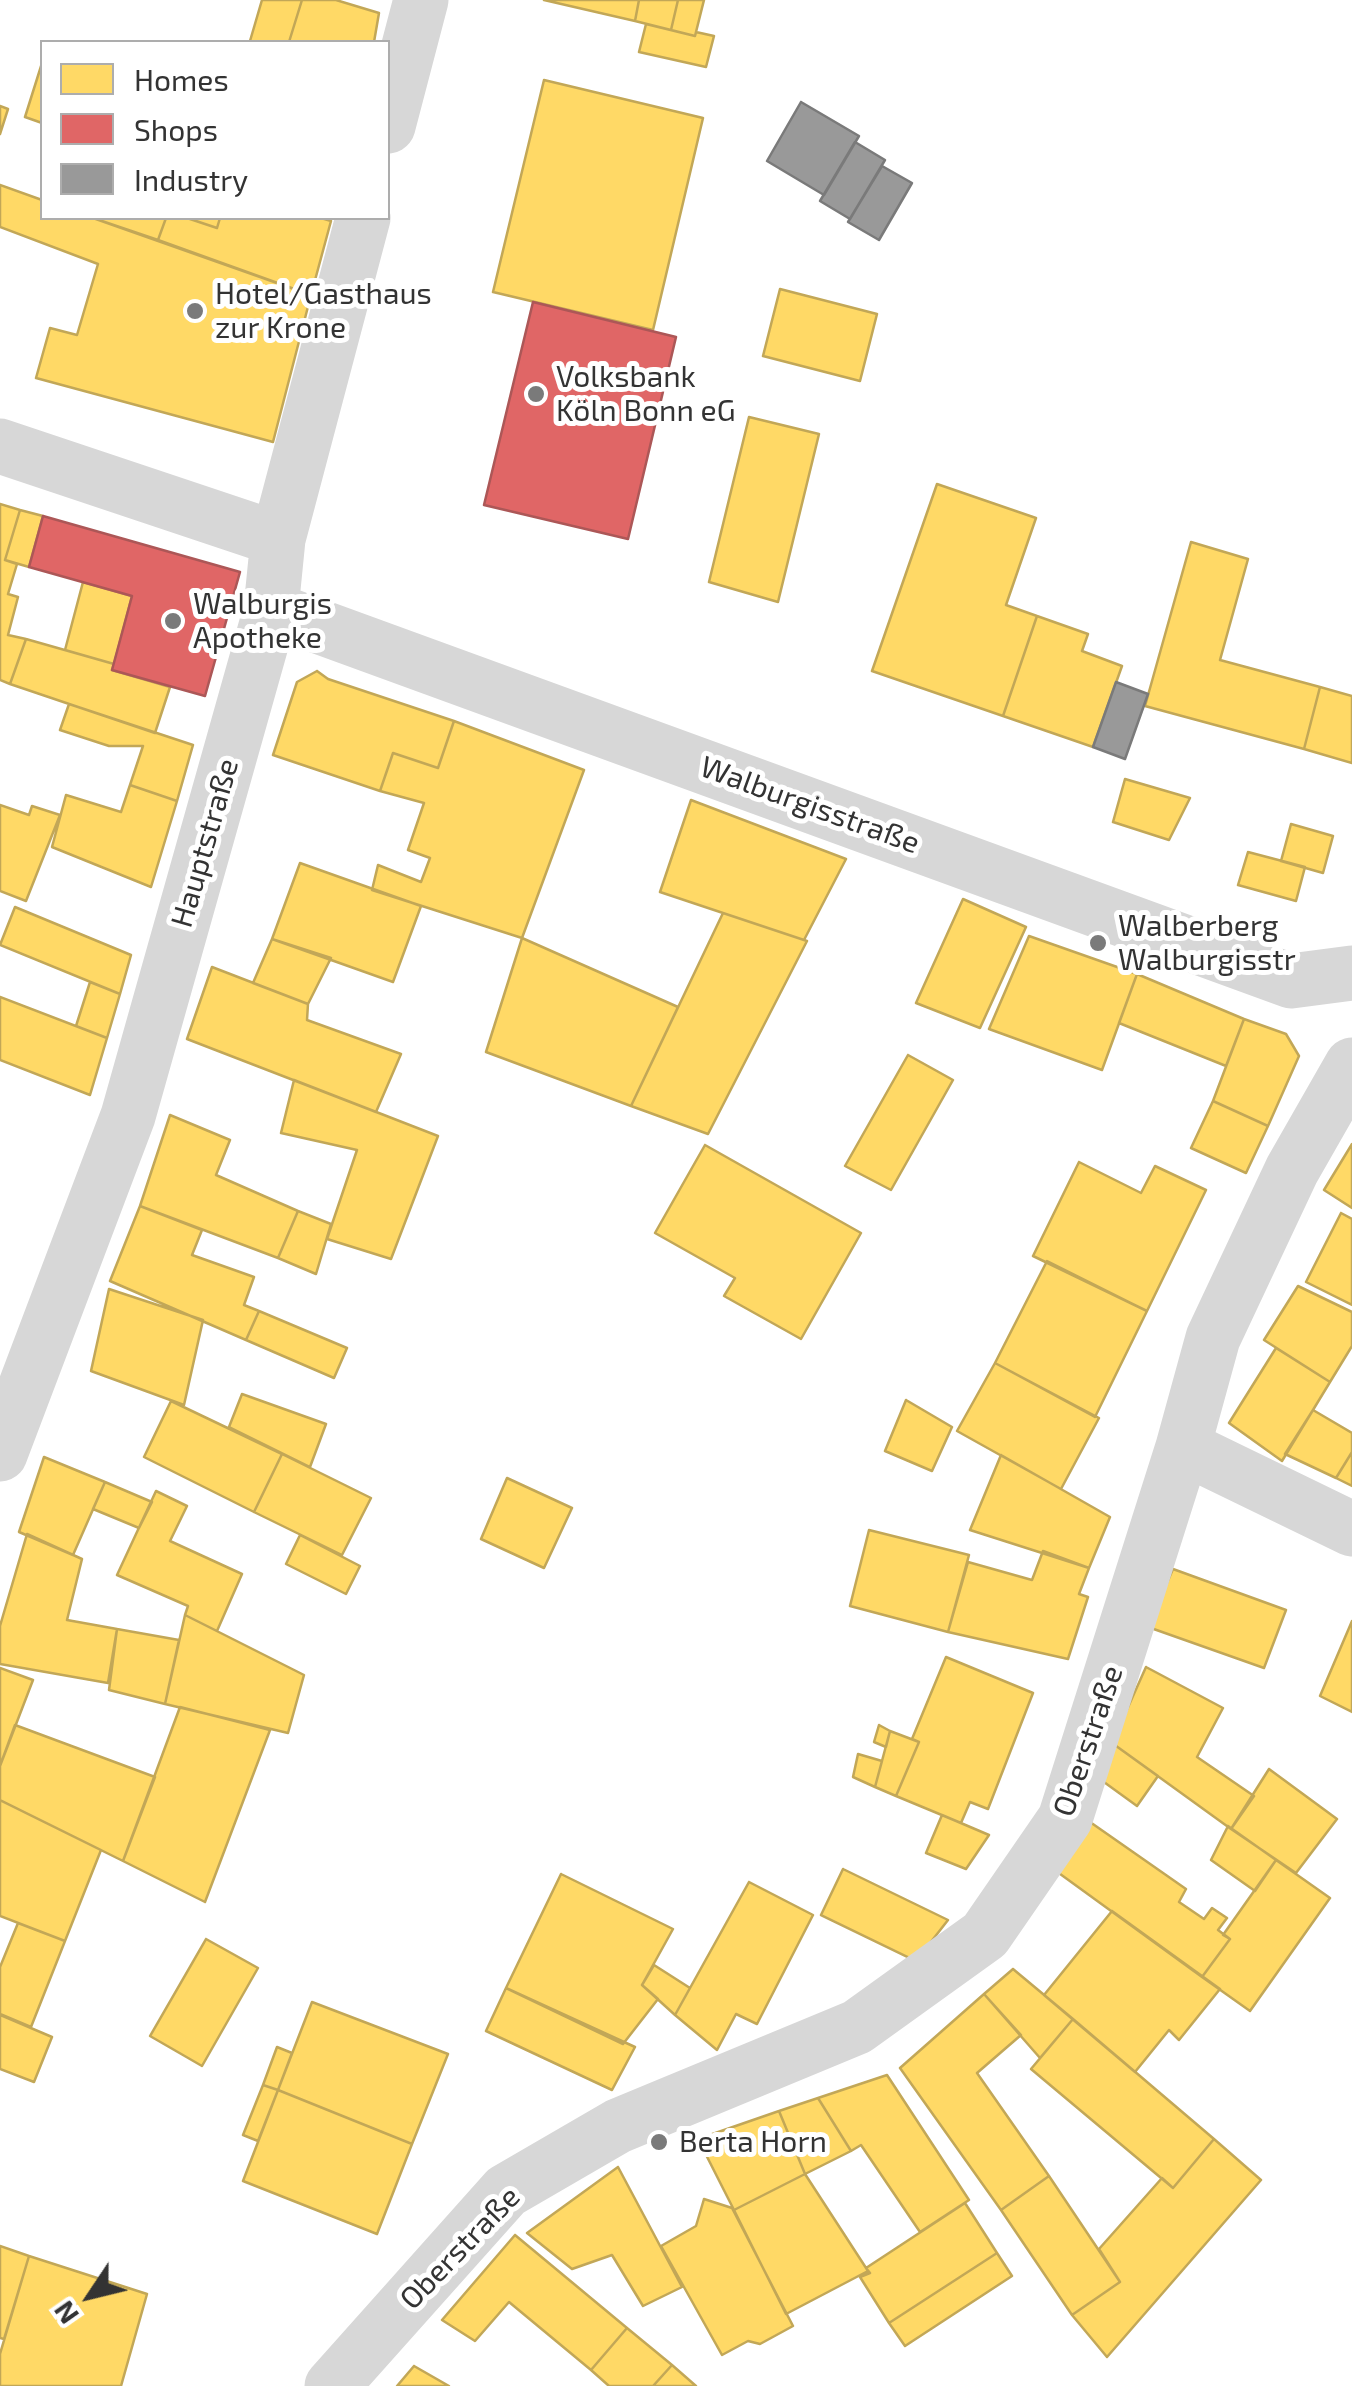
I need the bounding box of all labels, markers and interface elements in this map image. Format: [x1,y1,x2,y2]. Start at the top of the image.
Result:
legend [40,40,390,220]
text: Homes [134,61,229,97]
text: Shops [134,111,218,147]
text: Industry [134,161,248,197]
place label: Hotel/Gasthaus zur Krone [215,276,432,346]
marker: Hotel/Gasthaus zur Krone [184,300,206,322]
place label: Volksbank Köln Bonn eG [556,359,736,430]
marker: Volksbank Köln Bonn eG [525,383,547,405]
place label: Walburgis Apotheke [193,586,332,656]
marker: Walburgis Apotheke [162,610,184,632]
street label: Walburgisstraße [696,749,924,861]
street label: Hauptstraße [164,754,246,932]
place label: Walberberg Walburgisstr [1118,908,1296,978]
marker: Walberberg Walburgisstr [1087,932,1109,954]
street label: Oberstraße [1045,1661,1131,1821]
place label: Berta Horn [679,2124,827,2160]
marker: Berta Horn [648,2131,670,2153]
street label: Oberstraße [393,2179,527,2317]
north arrow [40,2246,140,2346]
text: N [46,2295,85,2331]

